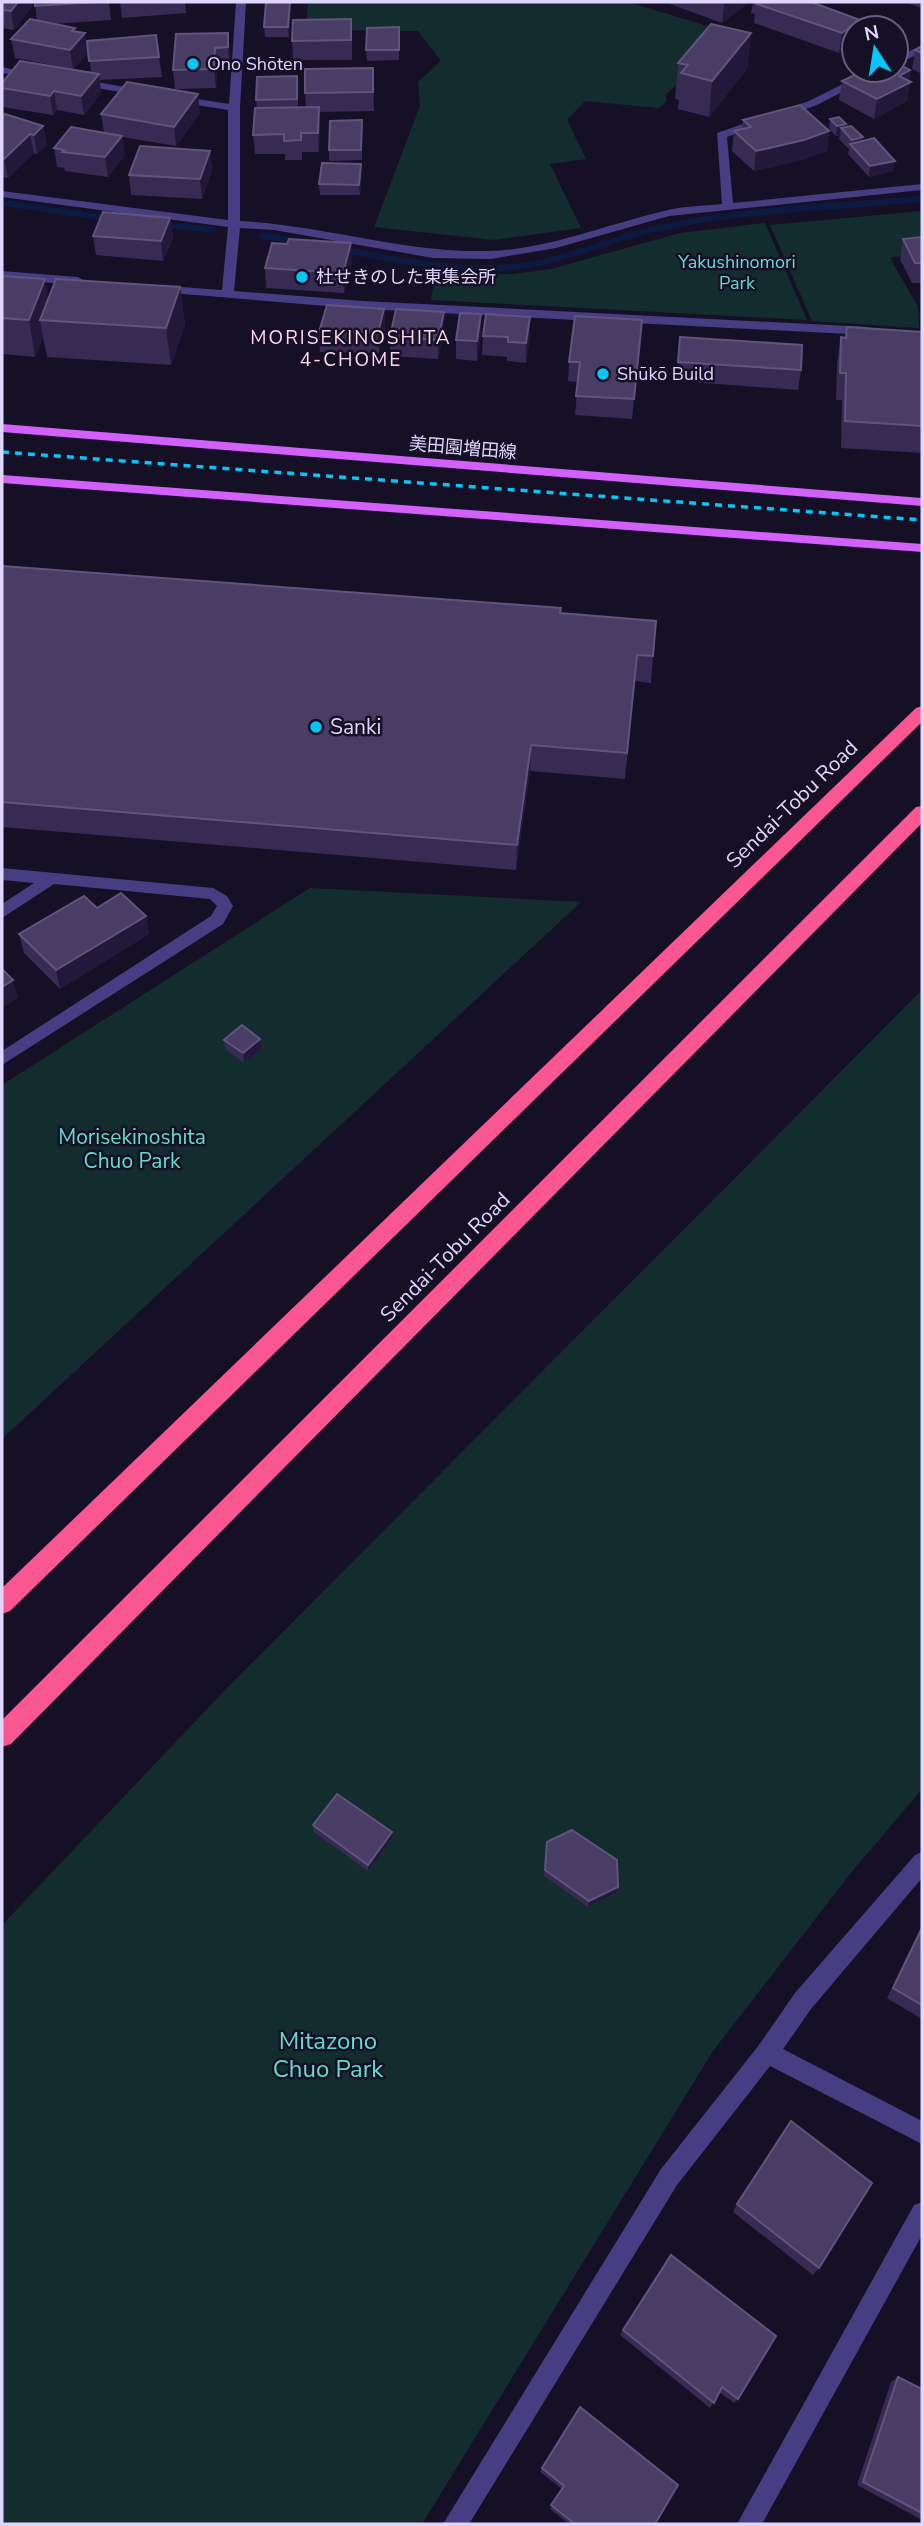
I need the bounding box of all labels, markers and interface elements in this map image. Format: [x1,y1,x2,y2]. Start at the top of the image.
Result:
north arrow [840,14,910,84]
text: N [862,19,881,48]
place label: Ono Shōten [207,52,303,76]
marker: Ono Shōten [185,56,201,72]
park label: Yakushinomori Park [677,250,796,295]
place label: 杜せきのした東集会所 [316,265,496,289]
marker: 杜せきのした東集会所 [294,269,310,285]
district label: MORISEKINOSHITA 4-CHOME [250,325,452,373]
place label: Shūkō Build [617,362,714,386]
marker: Shūkō Build [595,366,611,382]
street label: 美田園増田線 [408,431,518,465]
place label: Sanki [330,713,381,741]
marker: Sanki [308,719,324,735]
street label: Sendai-Tobu Road [720,734,864,874]
park label: Morisekinoshita Chuo Park [58,1123,206,1175]
street label: Sendai-Tobu Road [374,1186,516,1328]
park label: Mitazono Chuo Park [273,2025,384,2085]

